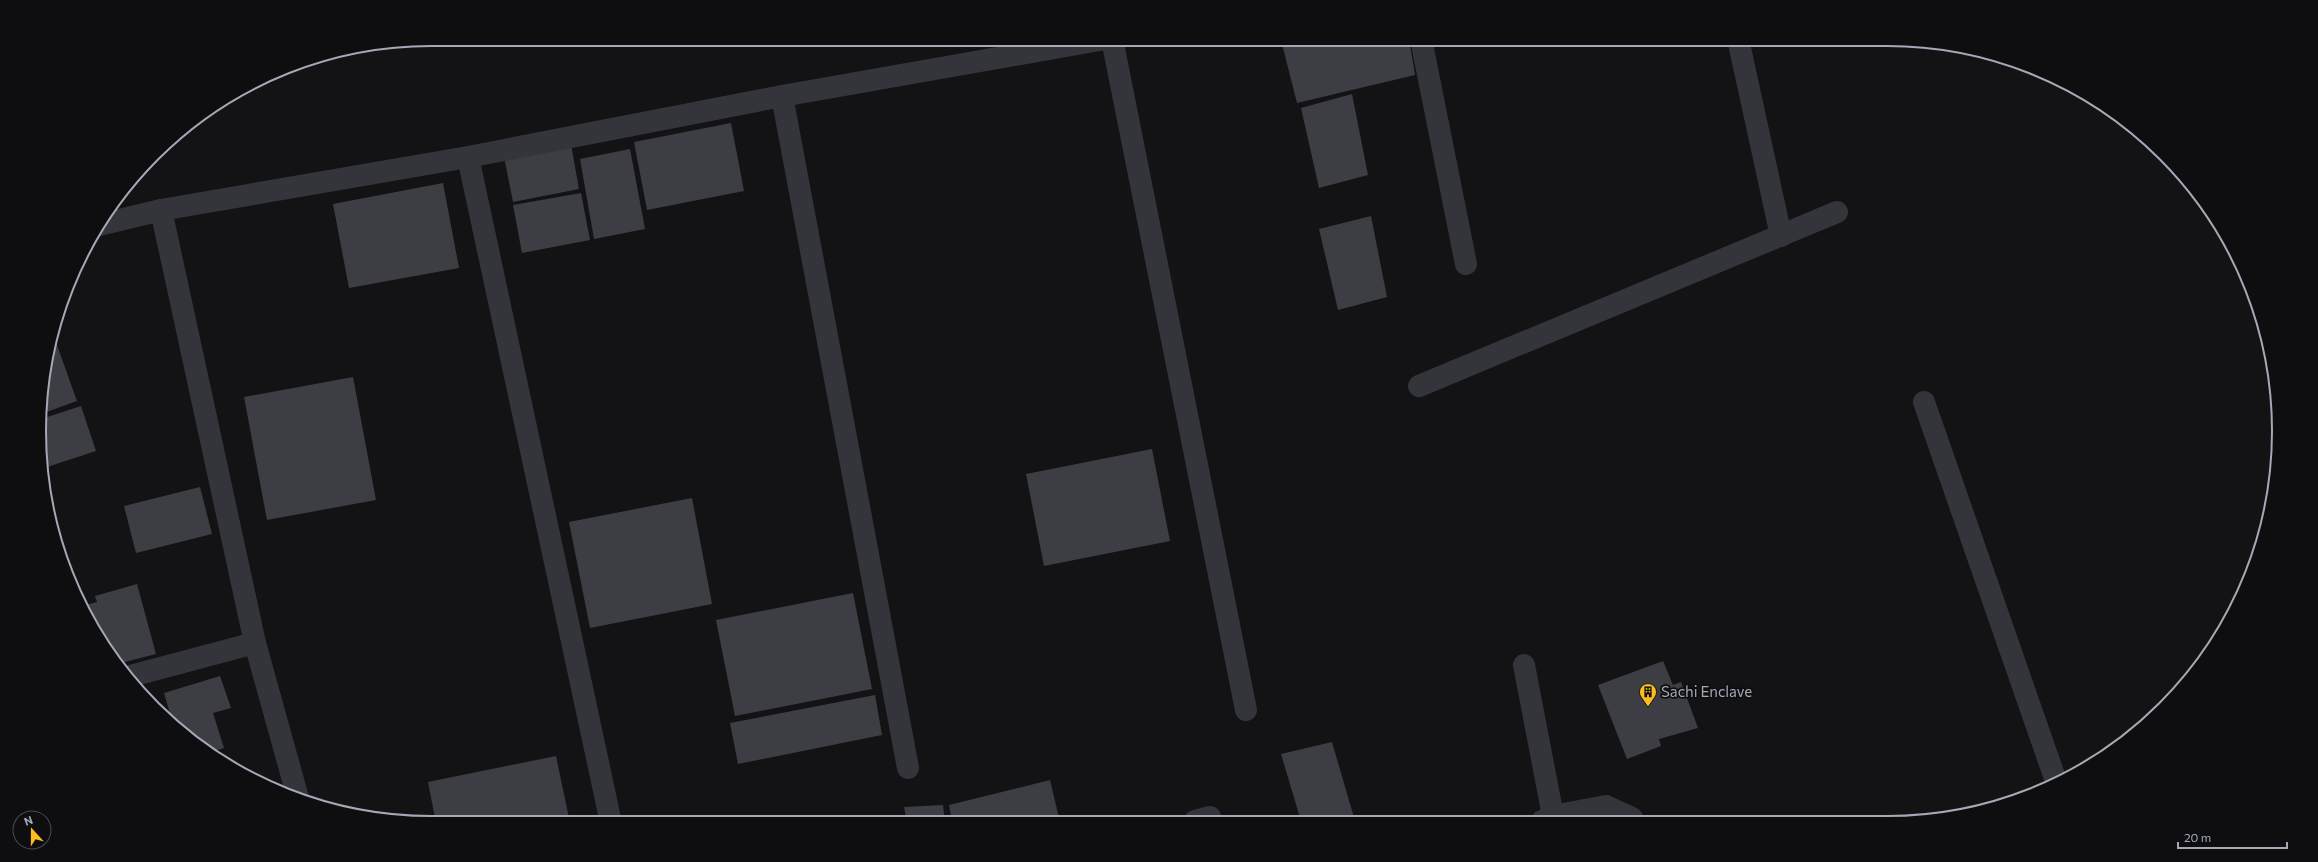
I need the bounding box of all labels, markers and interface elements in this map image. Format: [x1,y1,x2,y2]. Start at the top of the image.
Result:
building icon: Sachi Enclave [1638,682,1658,707]
place label: Sachi Enclave [1661,682,1752,700]
north arrow [12,810,52,850]
text: N [22,813,34,828]
scale bar [2178,824,2287,850]
text: 20 m [2184,830,2211,844]

